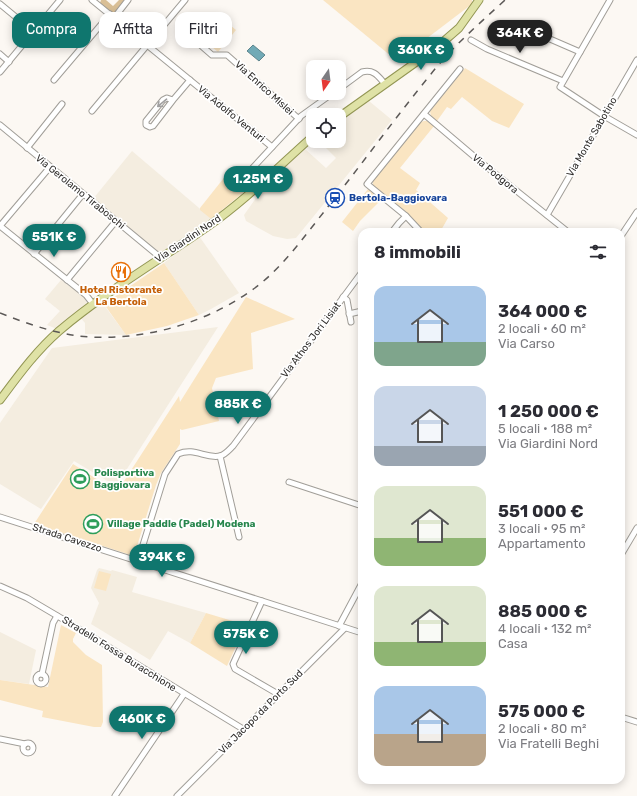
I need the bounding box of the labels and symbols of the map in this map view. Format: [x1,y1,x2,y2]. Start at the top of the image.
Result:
pin: 364K € [487,20,553,54]
pin: 360K € [388,37,454,71]
street label: Via Enrico Mislei [232,58,296,118]
north arrow [306,60,346,100]
street label: Via Adolfo Venturi [195,83,267,145]
street label: Via Monte Sabotino [564,95,620,179]
one-way arrow [157,98,167,107]
street label: Via Gerolamo Tiraboschi [33,152,127,232]
street label: Via Podgora [470,152,520,196]
pin: 1.25M € [221,166,295,200]
station icon: Bertola-Baggiovara [324,187,346,209]
place label: Bertola-Baggiovara [349,192,447,204]
street label: Via Giardini Nord [153,212,223,266]
pin: 551K € [21,224,87,258]
restaurant icon: Hotel Ristorante La Bertola [110,261,132,283]
place label: Hotel Ristorante La Bertola [80,284,162,308]
street label: Via Athos Jori Lisiat [279,300,344,380]
pin: 885K € [205,391,271,425]
place label: Polisportiva Baggiovara [94,467,154,491]
sports icon: Polisportiva Baggiovara [69,468,91,490]
sports icon: Village Paddle (Padel) Modena [82,513,104,535]
place label: Village Paddle (Padel) Modena [107,518,256,530]
street label: Strada Cavezzo [31,521,103,555]
pin: 394K € [129,544,195,578]
street label: Stradello Fossa Buracchione [60,614,179,694]
pin: 575K € [213,621,279,655]
street label: Via Jacopo da Porto Sud [216,667,306,757]
pin: 460K € [109,706,175,740]

